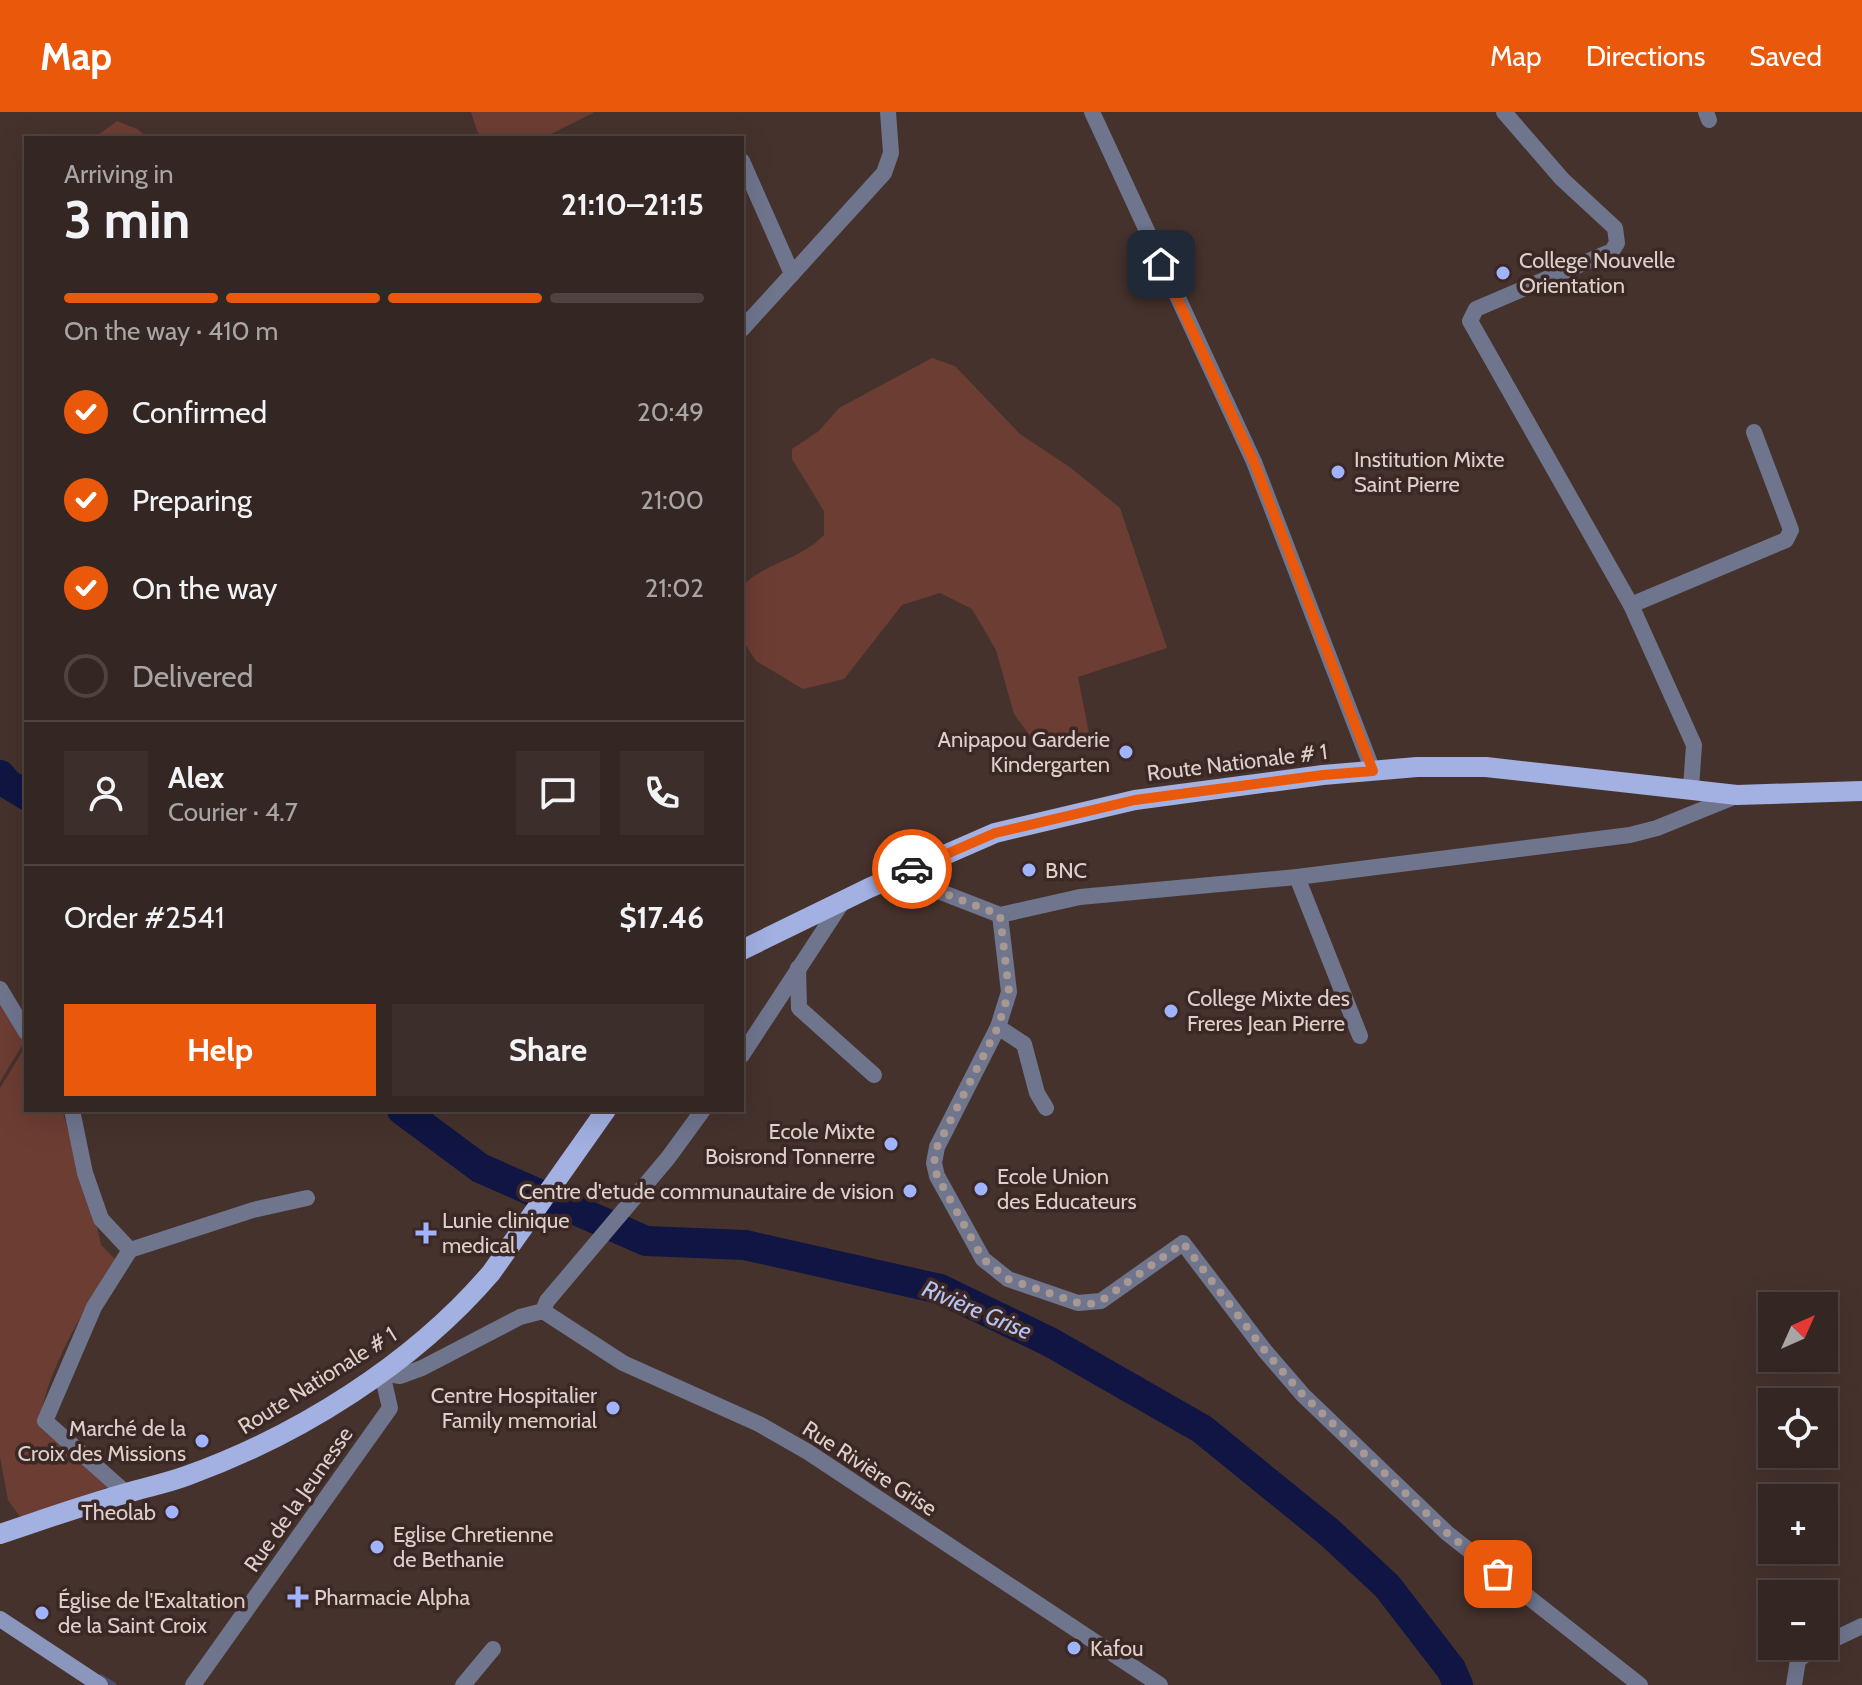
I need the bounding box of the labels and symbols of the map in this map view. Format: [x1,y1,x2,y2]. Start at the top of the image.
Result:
pin [1127,230,1195,298]
place label: College Nouvelle Orientation [1519,247,1675,299]
marker: College Nouvelle Orientation [1494,264,1512,282]
place label: Institution Mixte Saint Pierre [1354,446,1505,498]
marker: Institution Mixte Saint Pierre [1329,463,1347,481]
place label: Anipapou Garderie Kindergarten [937,726,1110,778]
street label: Route Nationale # 1 [1145,738,1329,787]
marker: Anipapou Garderie Kindergarten [1117,743,1135,761]
courier [872,829,952,909]
place label: BNC [1045,857,1087,884]
marker: BNC [1020,861,1038,879]
place label: College Mixte des Freres Jean Pierre [1187,985,1350,1037]
marker: College Mixte des Freres Jean Pierre [1162,1002,1180,1020]
place label: Ecole Mixte Boisrond Tonnerre [705,1118,875,1170]
marker: Ecole Mixte Boisrond Tonnerre [882,1135,900,1153]
place label: Ecole Union des Educateurs [997,1163,1137,1215]
place label: Centre d'etude communautaire de vision [519,1178,894,1205]
marker: Ecole Union des Educateurs [972,1180,990,1198]
marker: Centre d'etude communautaire de vision [901,1182,919,1200]
place label: Lunie clinique medical [442,1207,569,1259]
marker: Lunie clinique medical [417,1224,435,1242]
water label: Rivière Grise [918,1274,1036,1346]
north arrow [1758,1292,1838,1372]
street label: Route Nationale # 1 [233,1321,401,1440]
place label: Centre Hospitalier Family memorial [431,1382,598,1434]
marker: Centre Hospitalier Family memorial [604,1399,622,1417]
place label: Marché de la Croix des Missions [18,1415,186,1467]
street label: Rue Rivière Grise [797,1415,942,1522]
street label: Rue de la Jeunesse [238,1421,359,1577]
marker: Marché de la Croix des Missions [193,1432,211,1450]
place label: Theolab [81,1499,156,1526]
marker: Theolab [163,1503,181,1521]
place label: Eglise Chretienne de Bethanie [393,1521,554,1573]
marker: Eglise Chretienne de Bethanie [368,1538,386,1556]
pin [1464,1540,1532,1608]
place label: Pharmacie Alpha [314,1584,470,1611]
place label: Église de l'Exaltation de la Saint Croix [58,1587,246,1639]
marker: Pharmacie Alpha [289,1588,307,1606]
marker: Église de l'Exaltation de la Saint Croix [33,1604,51,1622]
place label: Kafou [1090,1635,1144,1662]
marker: Kafou [1065,1639,1083,1657]

